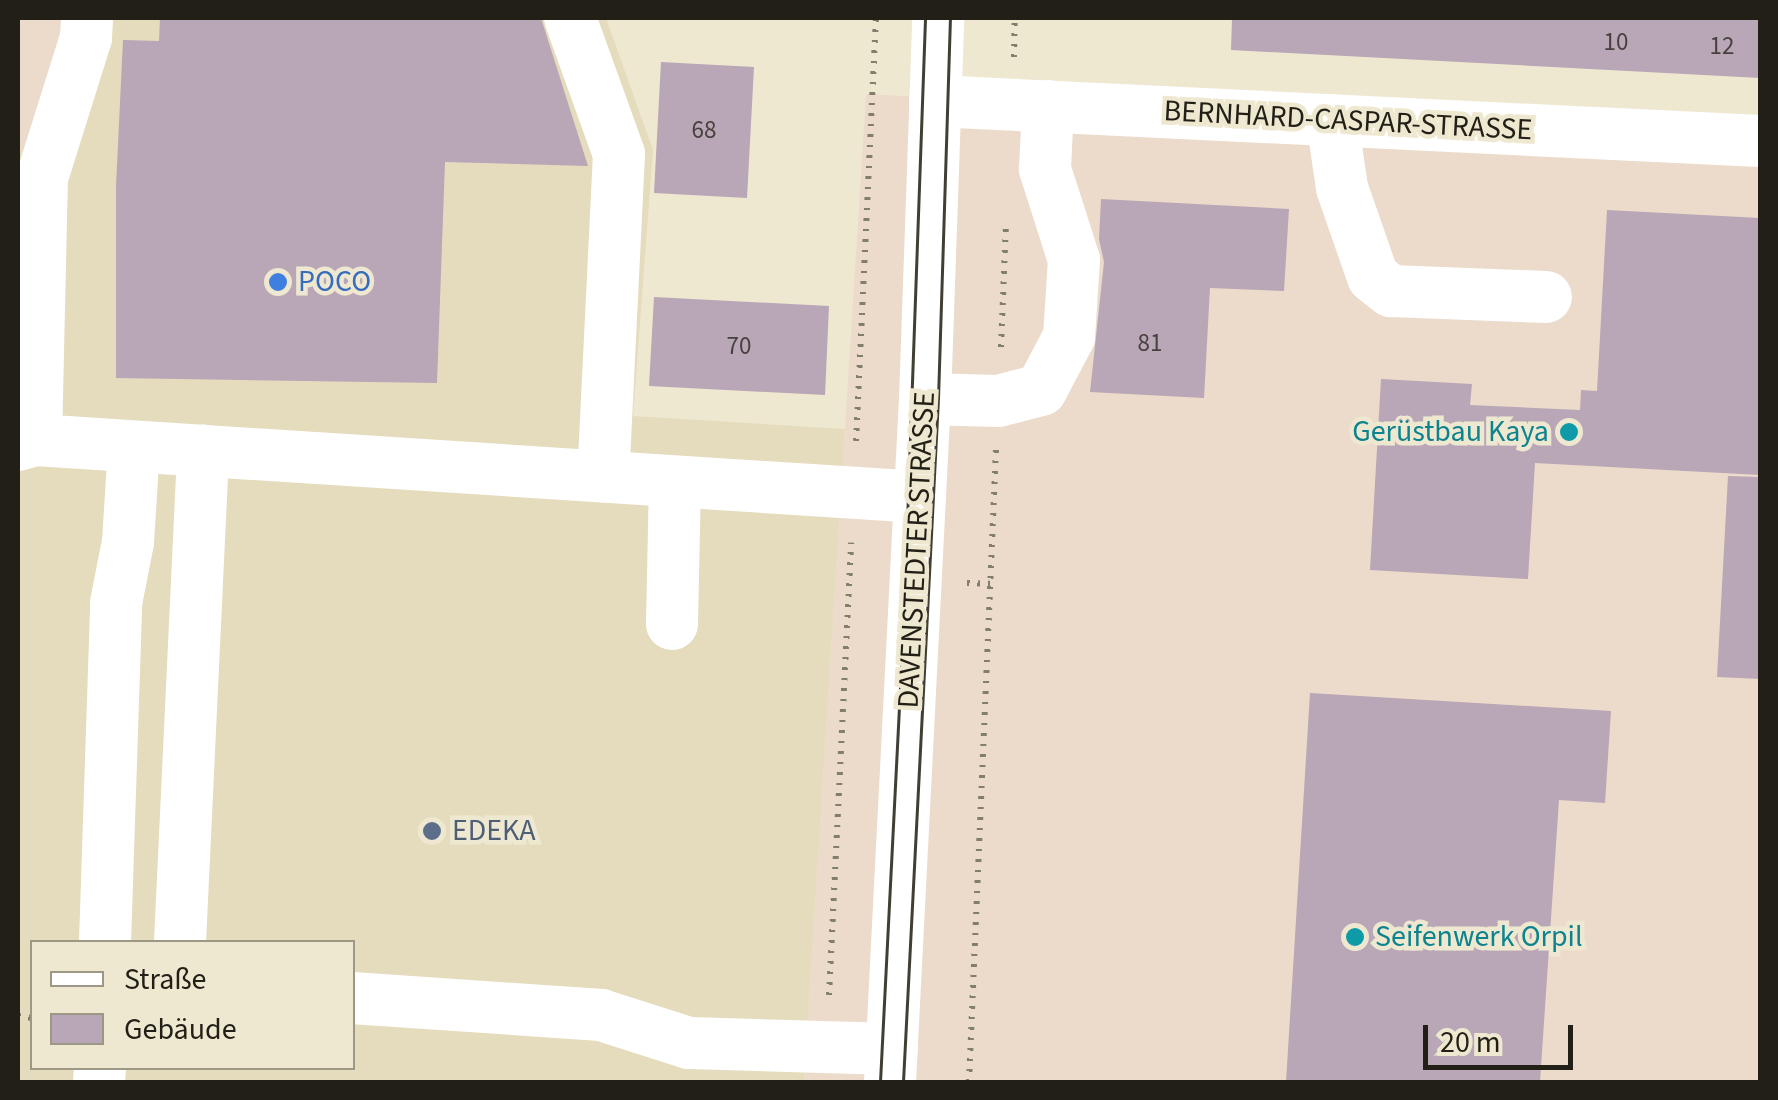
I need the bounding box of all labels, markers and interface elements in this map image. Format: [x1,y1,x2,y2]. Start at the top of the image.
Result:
house number: 10 [1604,27,1628,57]
house number: 12 [1710,31,1734,61]
street label: BERNHARD-CASPAR-STRASSE [1163,93,1533,149]
house number: 68 [692,115,716,145]
place label: POCO [298,264,371,300]
marker: POCO [267,271,289,293]
house number: 81 [1138,328,1162,358]
house number: 70 [727,331,751,361]
street label: DAVENSTEDTER STRASSE [891,391,943,709]
place label: Gerüstbau Kaya [1352,414,1549,450]
marker: Gerüstbau Kaya [1558,421,1580,443]
place label: EDEKA [452,813,535,849]
marker: EDEKA [421,820,443,842]
place label: Seifenwerk Orpil [1375,919,1583,955]
marker: Seifenwerk Orpil [1344,926,1366,948]
legend [30,940,355,1070]
text: Straße [124,958,206,1001]
scale bar [1428,1005,1578,1067]
text: Gebäude [124,1008,237,1051]
text: 20 m [1440,1021,1501,1064]

